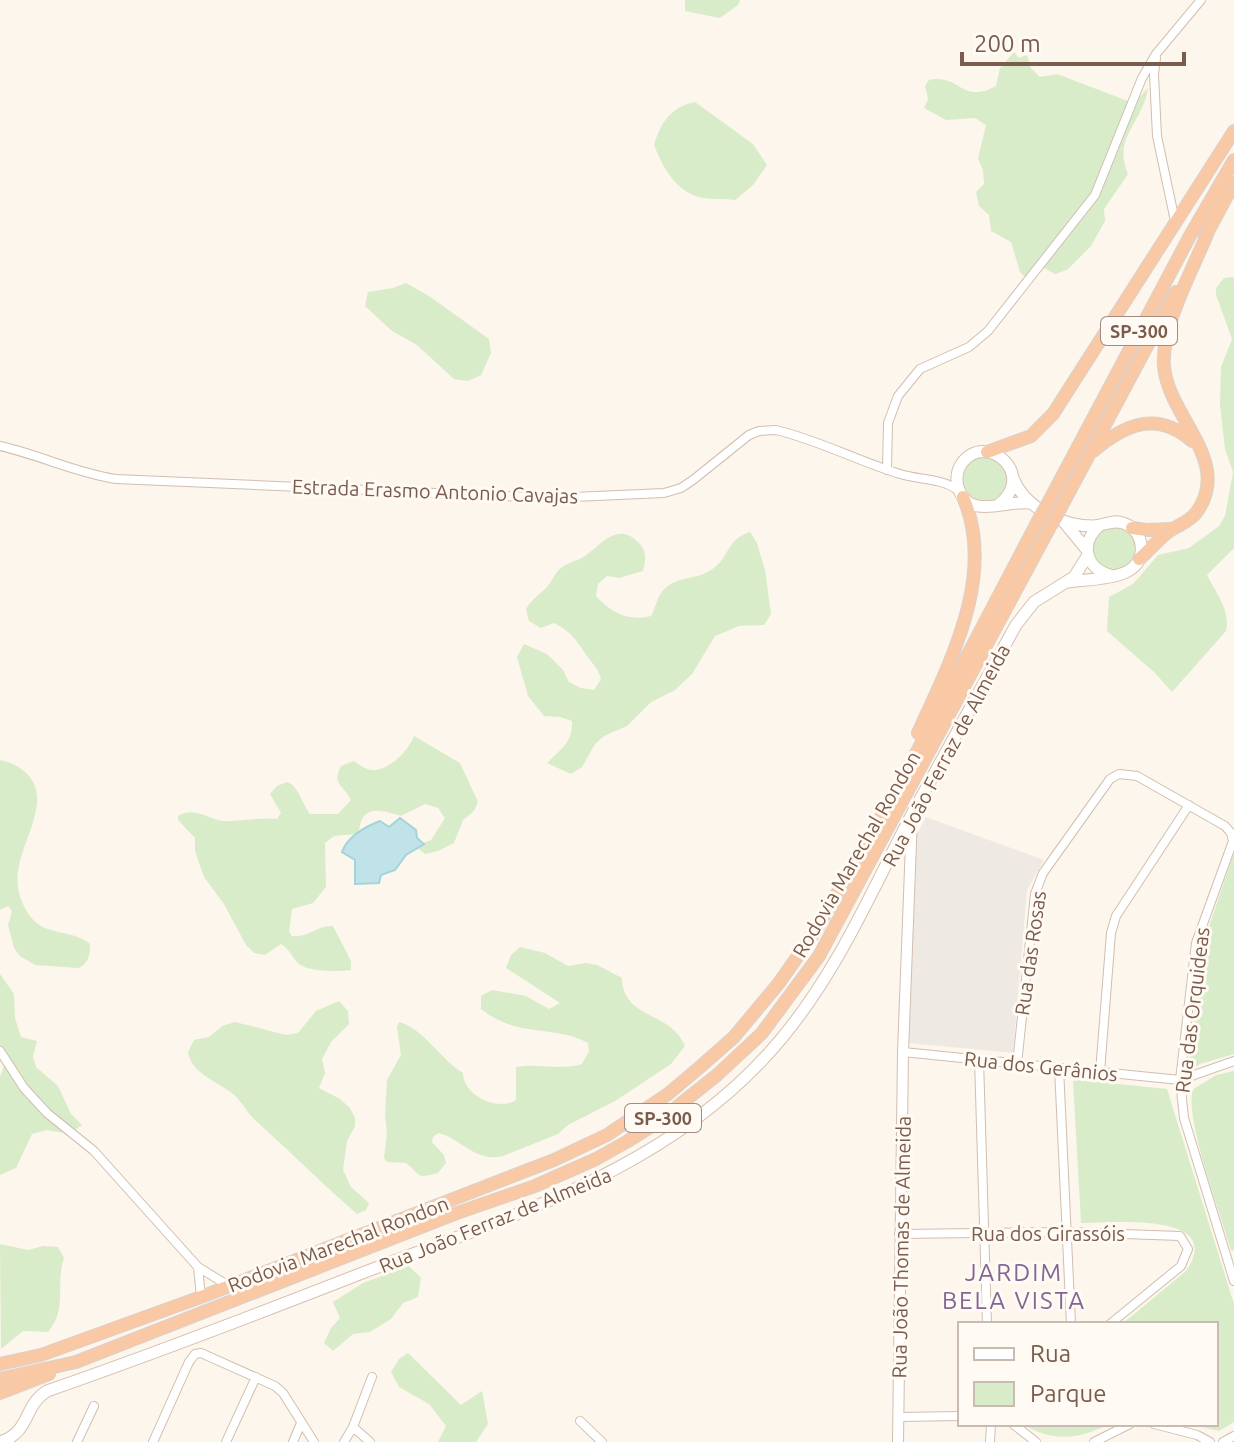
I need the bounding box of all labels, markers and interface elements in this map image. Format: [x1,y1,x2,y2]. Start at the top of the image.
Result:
scale bar [962,16,1184,66]
text: 200 m [974,30,1041,57]
road number: SP-300 [1101,317,1177,345]
street label: Estrada Erasmo Antonio Cavajas [292,475,578,507]
street label: Rua João Ferraz de Almeida [878,640,1014,870]
street label: Rodovia Marechal Rondon [787,747,925,961]
street label: Rua das Rosas [1010,889,1050,1017]
street label: Rua das Orquideas [1170,926,1214,1094]
street label: Rua dos Gerânios [963,1047,1119,1085]
road number: SP-300 [625,1104,701,1132]
street label: Rua João Thomas de Almeida [887,1116,915,1378]
street label: Rua João Ferraz de Almeida [376,1163,614,1277]
street label: Rodovia Marechal Rondon [224,1191,452,1297]
street label: Rua dos Girassóis [971,1222,1125,1245]
district label: JARDIM BELA VISTA [942,1259,1086,1314]
legend [958,1322,1218,1426]
text: Rua [1030,1340,1071,1367]
text: Parque [1030,1380,1107,1407]

